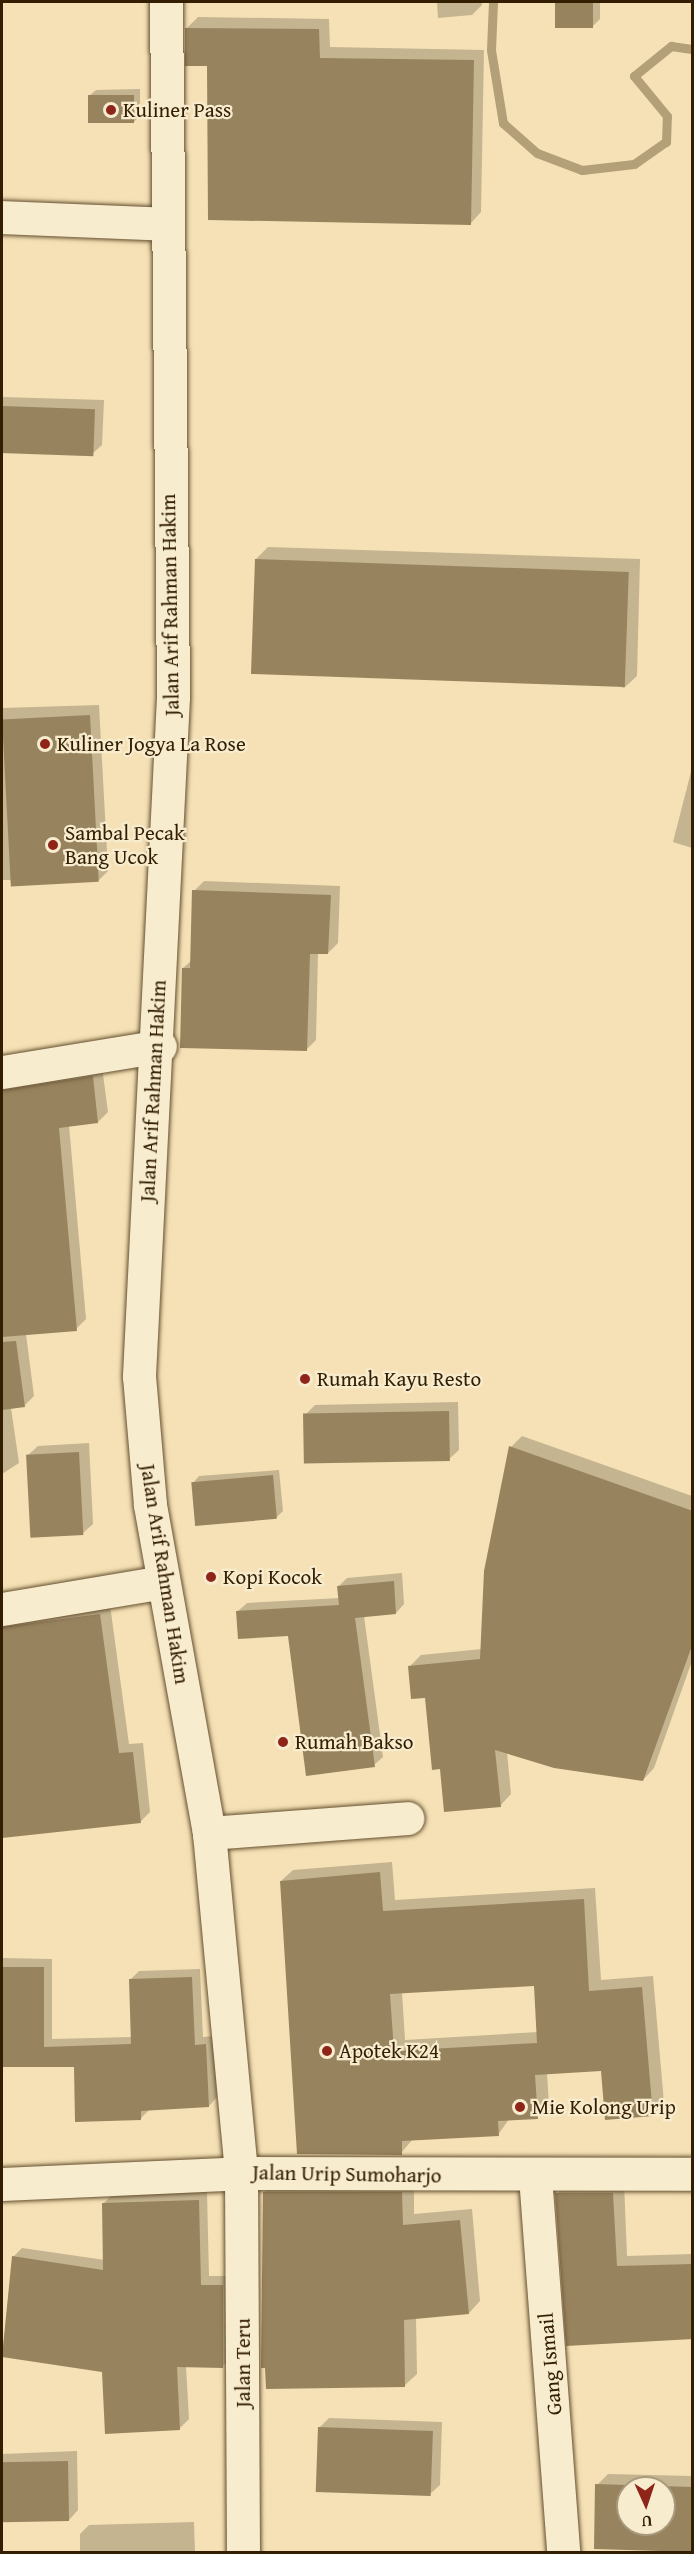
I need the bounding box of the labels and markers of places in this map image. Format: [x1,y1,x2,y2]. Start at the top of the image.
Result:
place label: Kuliner Pass [123,97,231,123]
marker: Kuliner Pass [104,103,118,117]
place label: Kuliner Jogya La Rose [57,731,246,757]
marker: Kuliner Jogya La Rose [38,737,52,751]
place label: Sambal Pecak Bang Ucok [65,820,185,870]
marker: Sambal Pecak Bang Ucok [46,838,60,852]
place label: Rumah Kayu Resto [317,1366,481,1392]
marker: Rumah Kayu Resto [298,1372,312,1386]
place label: Kopi Kocok [223,1564,322,1590]
marker: Kopi Kocok [204,1570,218,1584]
place label: Rumah Bakso [295,1729,413,1755]
marker: Rumah Bakso [276,1735,290,1749]
place label: Apotek K24 [339,2038,439,2064]
marker: Apotek K24 [320,2044,334,2058]
place label: Mie Kolong Urip [532,2094,676,2120]
marker: Mie Kolong Urip [513,2100,527,2114]

